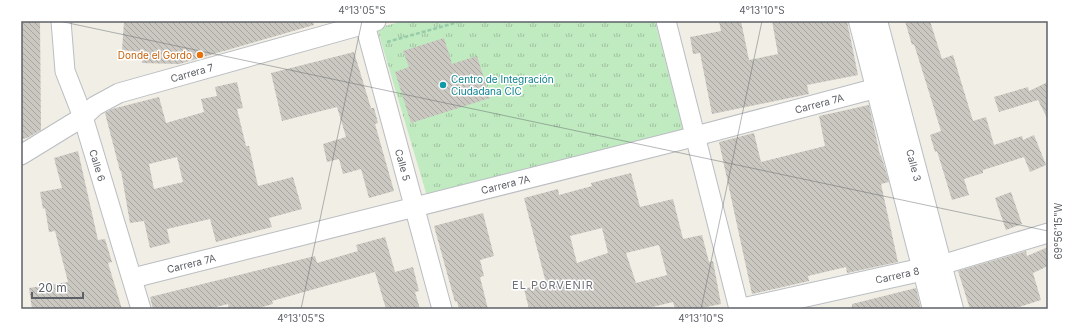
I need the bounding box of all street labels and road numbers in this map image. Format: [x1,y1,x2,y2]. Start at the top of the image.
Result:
street label: Carrera 7 [169,61,215,84]
street label: Carrera 7A [793,91,845,116]
street label: Calle 6 [87,148,108,183]
street label: Calle 5 [393,148,413,182]
street label: Calle 3 [904,148,924,182]
street label: Carrera 7A [480,172,531,196]
street label: Carrera 7A [165,251,217,275]
street label: Carrera 8 [874,264,920,286]

